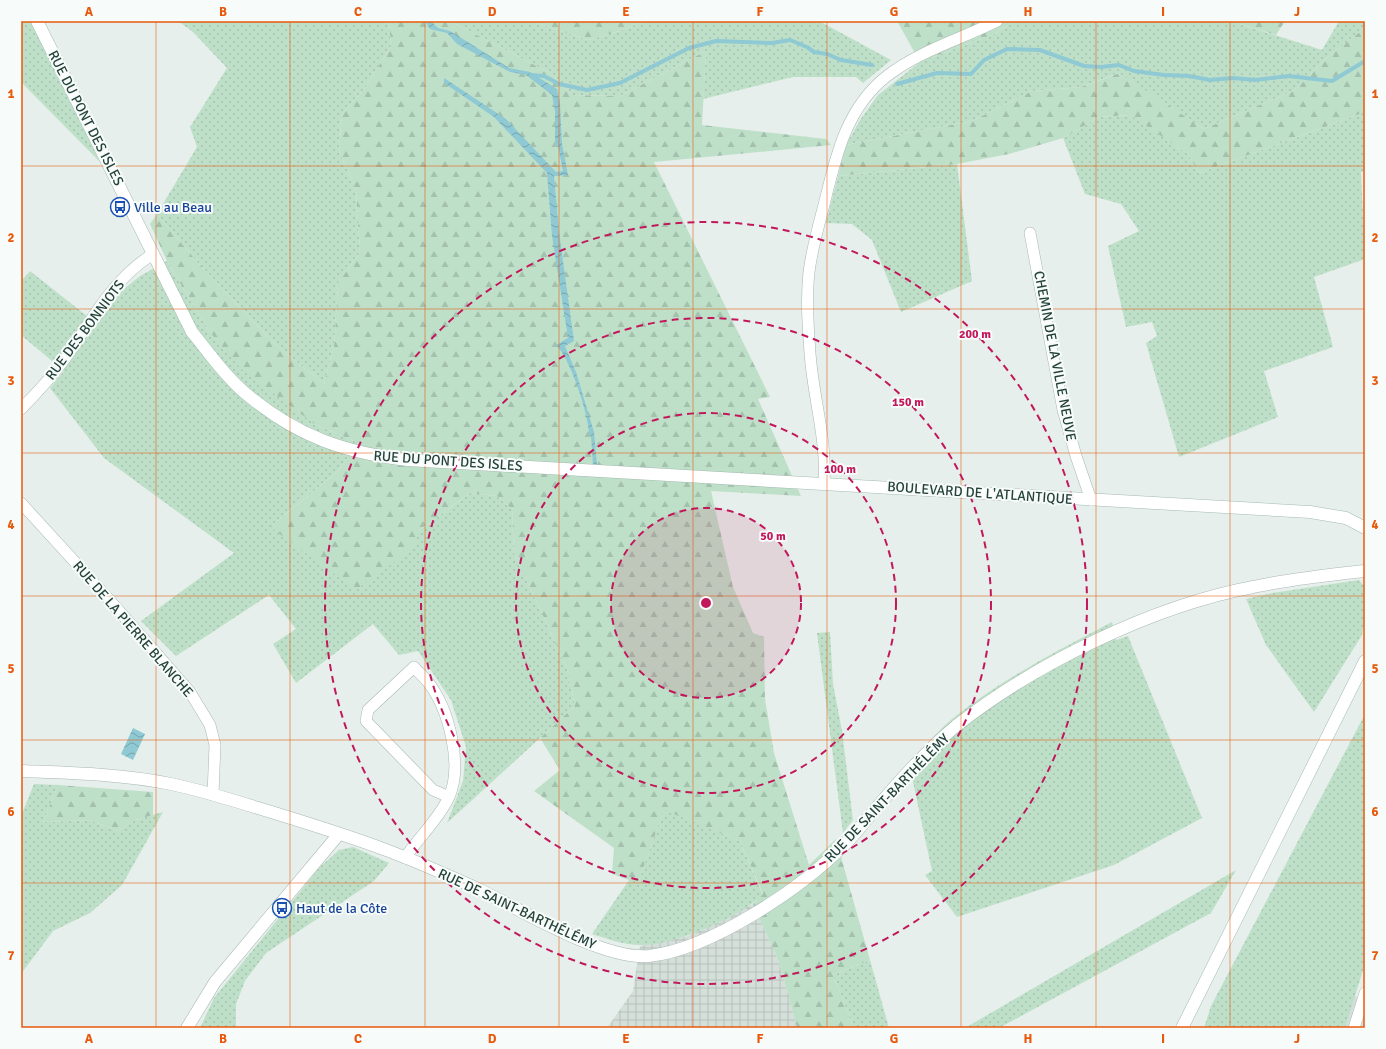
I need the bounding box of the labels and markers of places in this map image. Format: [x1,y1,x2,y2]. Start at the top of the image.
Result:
bus stop icon: Ville au Beau [109,196,131,218]
place label: Ville au Beau [134,199,212,216]
centre of rings [699,596,713,610]
bus stop icon: Haut de la Côte [271,897,293,919]
place label: Haut de la Côte [296,900,387,917]

